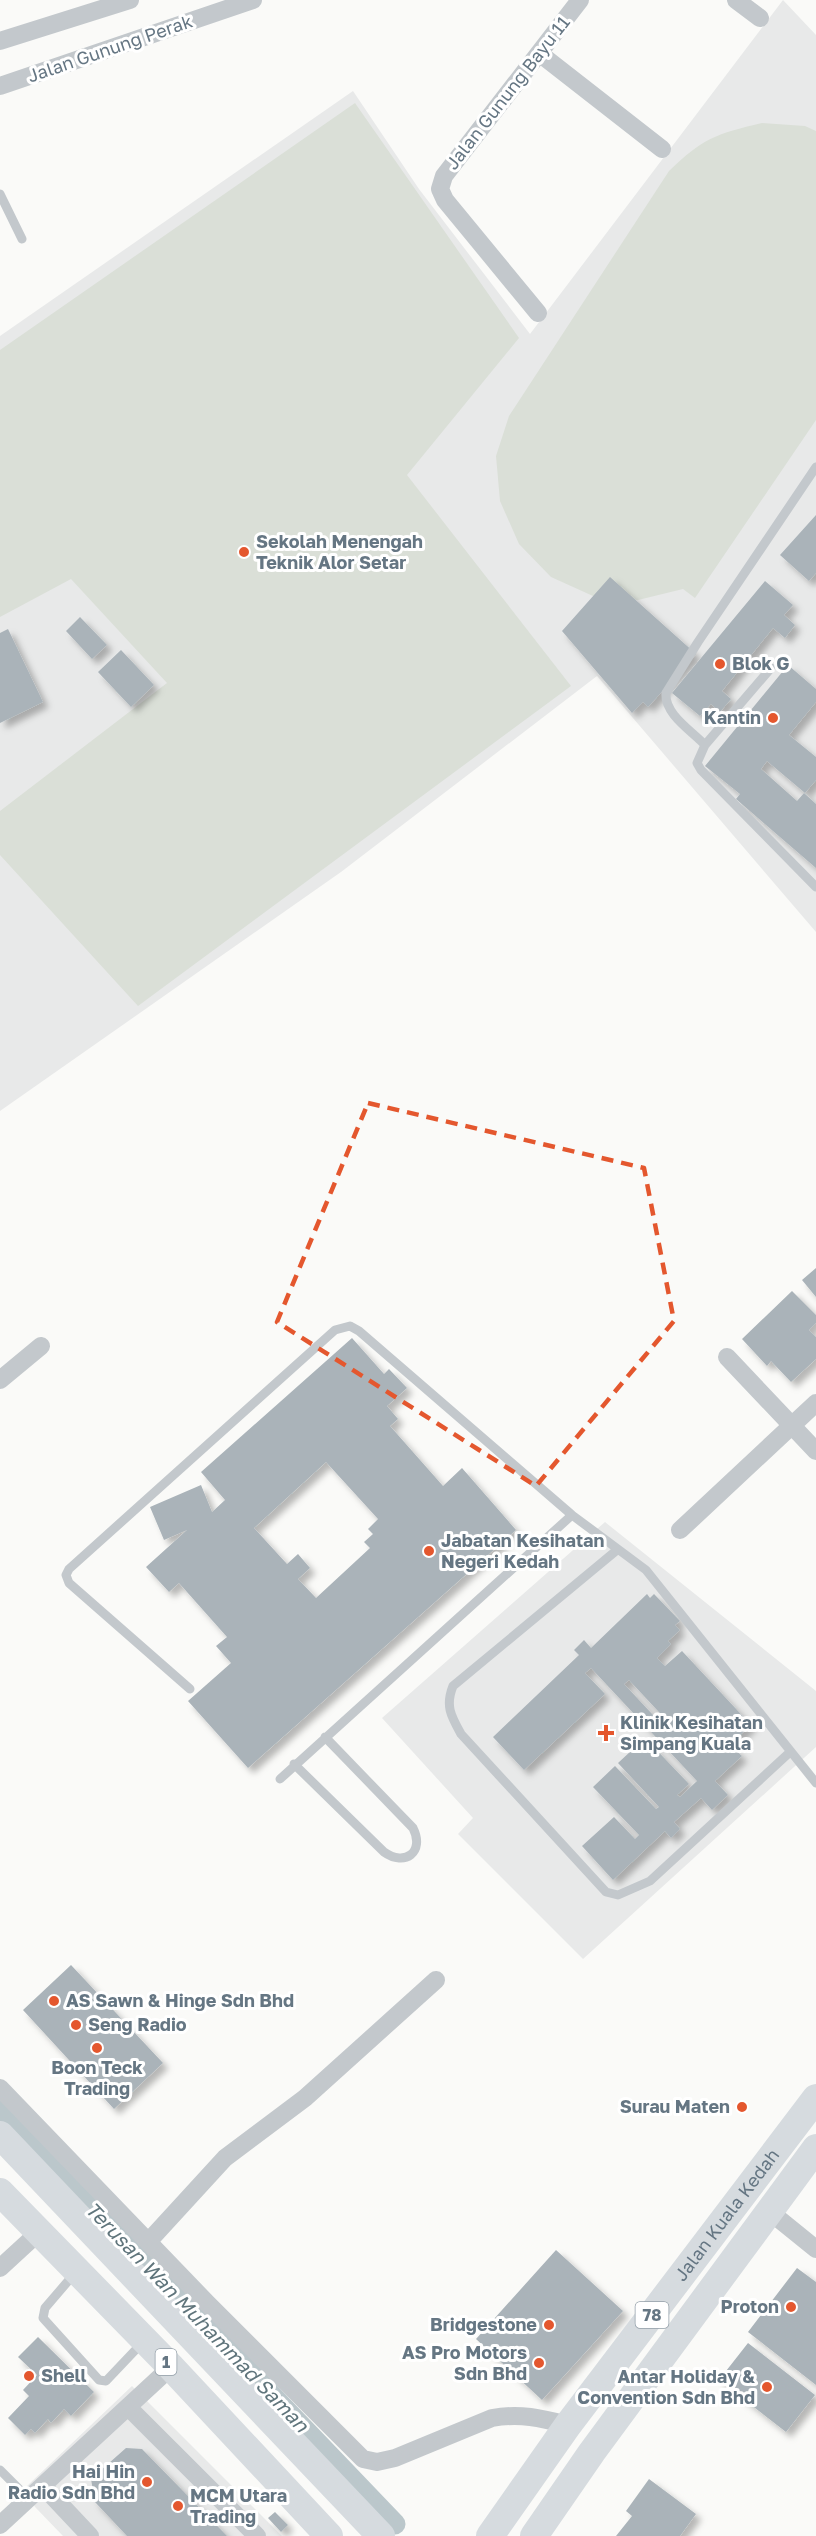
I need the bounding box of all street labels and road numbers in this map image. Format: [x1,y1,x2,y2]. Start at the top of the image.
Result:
street label: Jalan Gunung Perak [24,9,195,87]
street label: Jalan Gunung Bayu 11 [440,11,574,173]
street label: Jalan Kuala Kedah [669,2144,783,2285]
road number: 78 [636,2302,668,2328]
road number: 1 [156,2349,176,2375]

